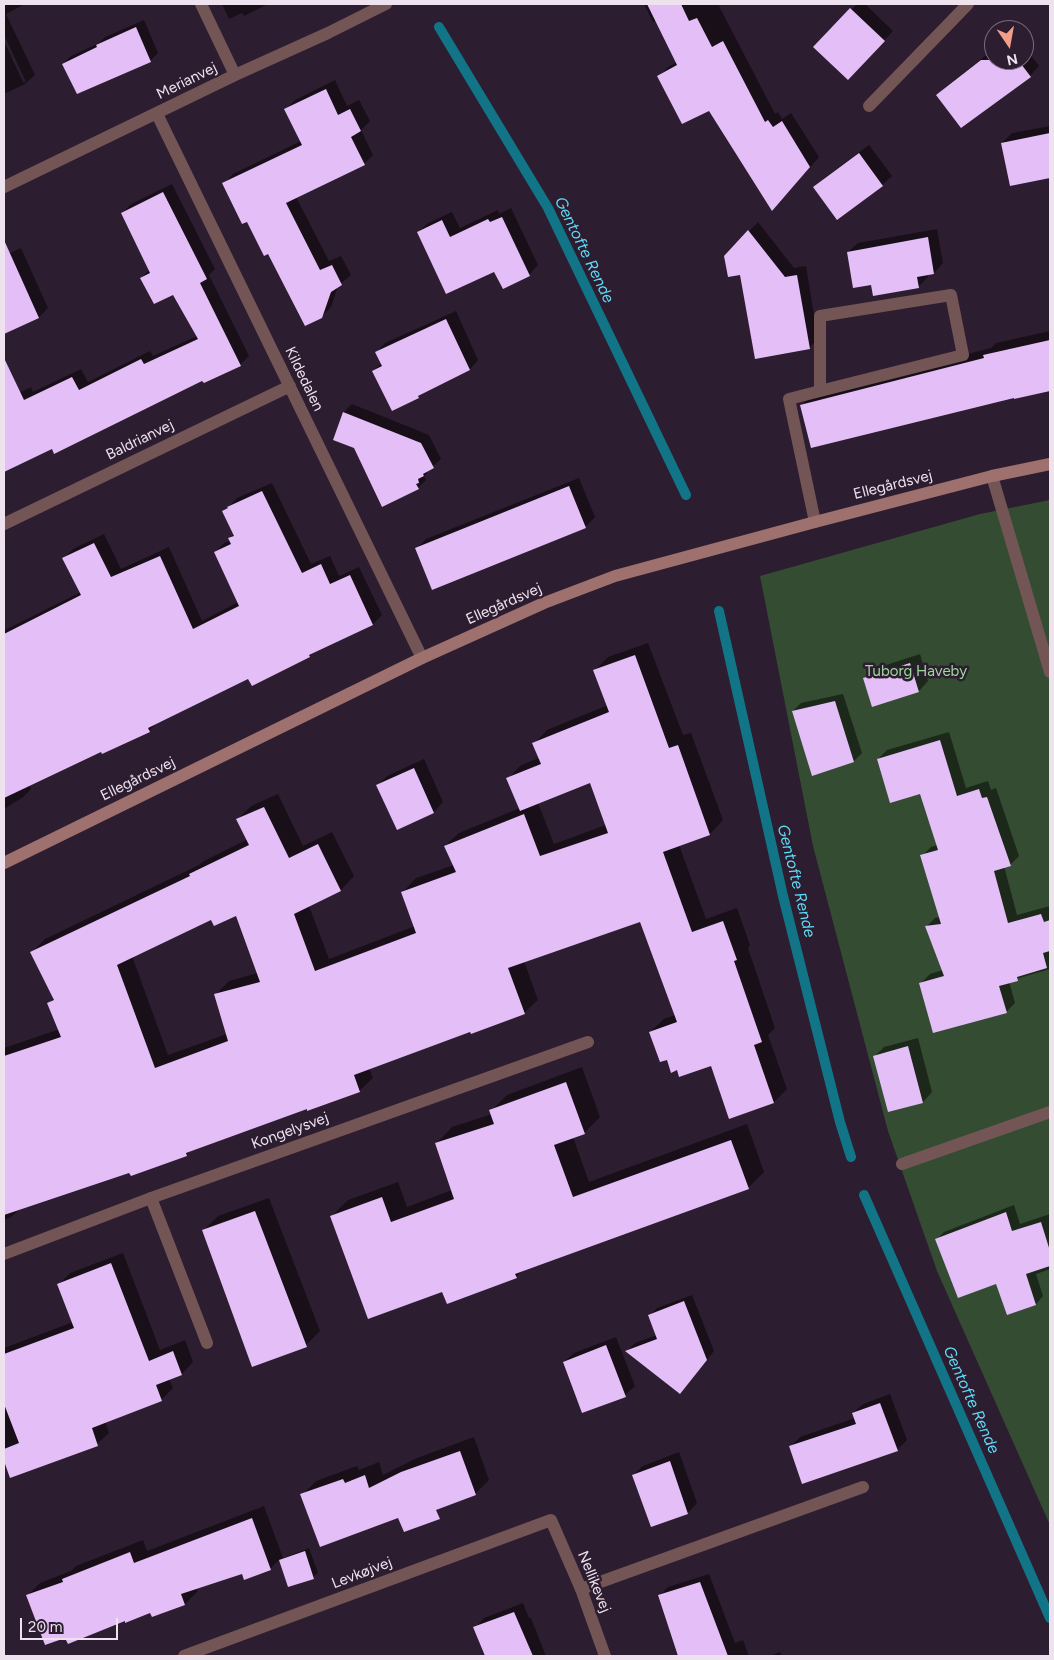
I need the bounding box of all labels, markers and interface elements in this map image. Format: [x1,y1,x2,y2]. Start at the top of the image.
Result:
north arrow [984,20,1034,70]
text: N [1005,50,1019,69]
street label: Merianvej [154,59,220,103]
water label: Gentofte Rende [550,194,618,306]
street label: Kildedalen [281,344,327,414]
street label: Baldrianvej [103,416,177,464]
street label: Ellegårdsvej [852,466,934,504]
street label: Ellegårdsvej [463,579,545,629]
park label: Tuborg Haveby [865,663,967,681]
street label: Ellegårdsvej [98,753,178,805]
water label: Gentofte Rende [773,822,819,940]
street label: Kongelysvej [249,1109,331,1153]
water label: Gentofte Rende [939,1343,1003,1457]
street label: Nellikevej [574,1549,614,1615]
street label: Levkøjvej [329,1553,395,1593]
scale bar [22,1608,120,1640]
text: 20 m [28,1618,62,1636]

